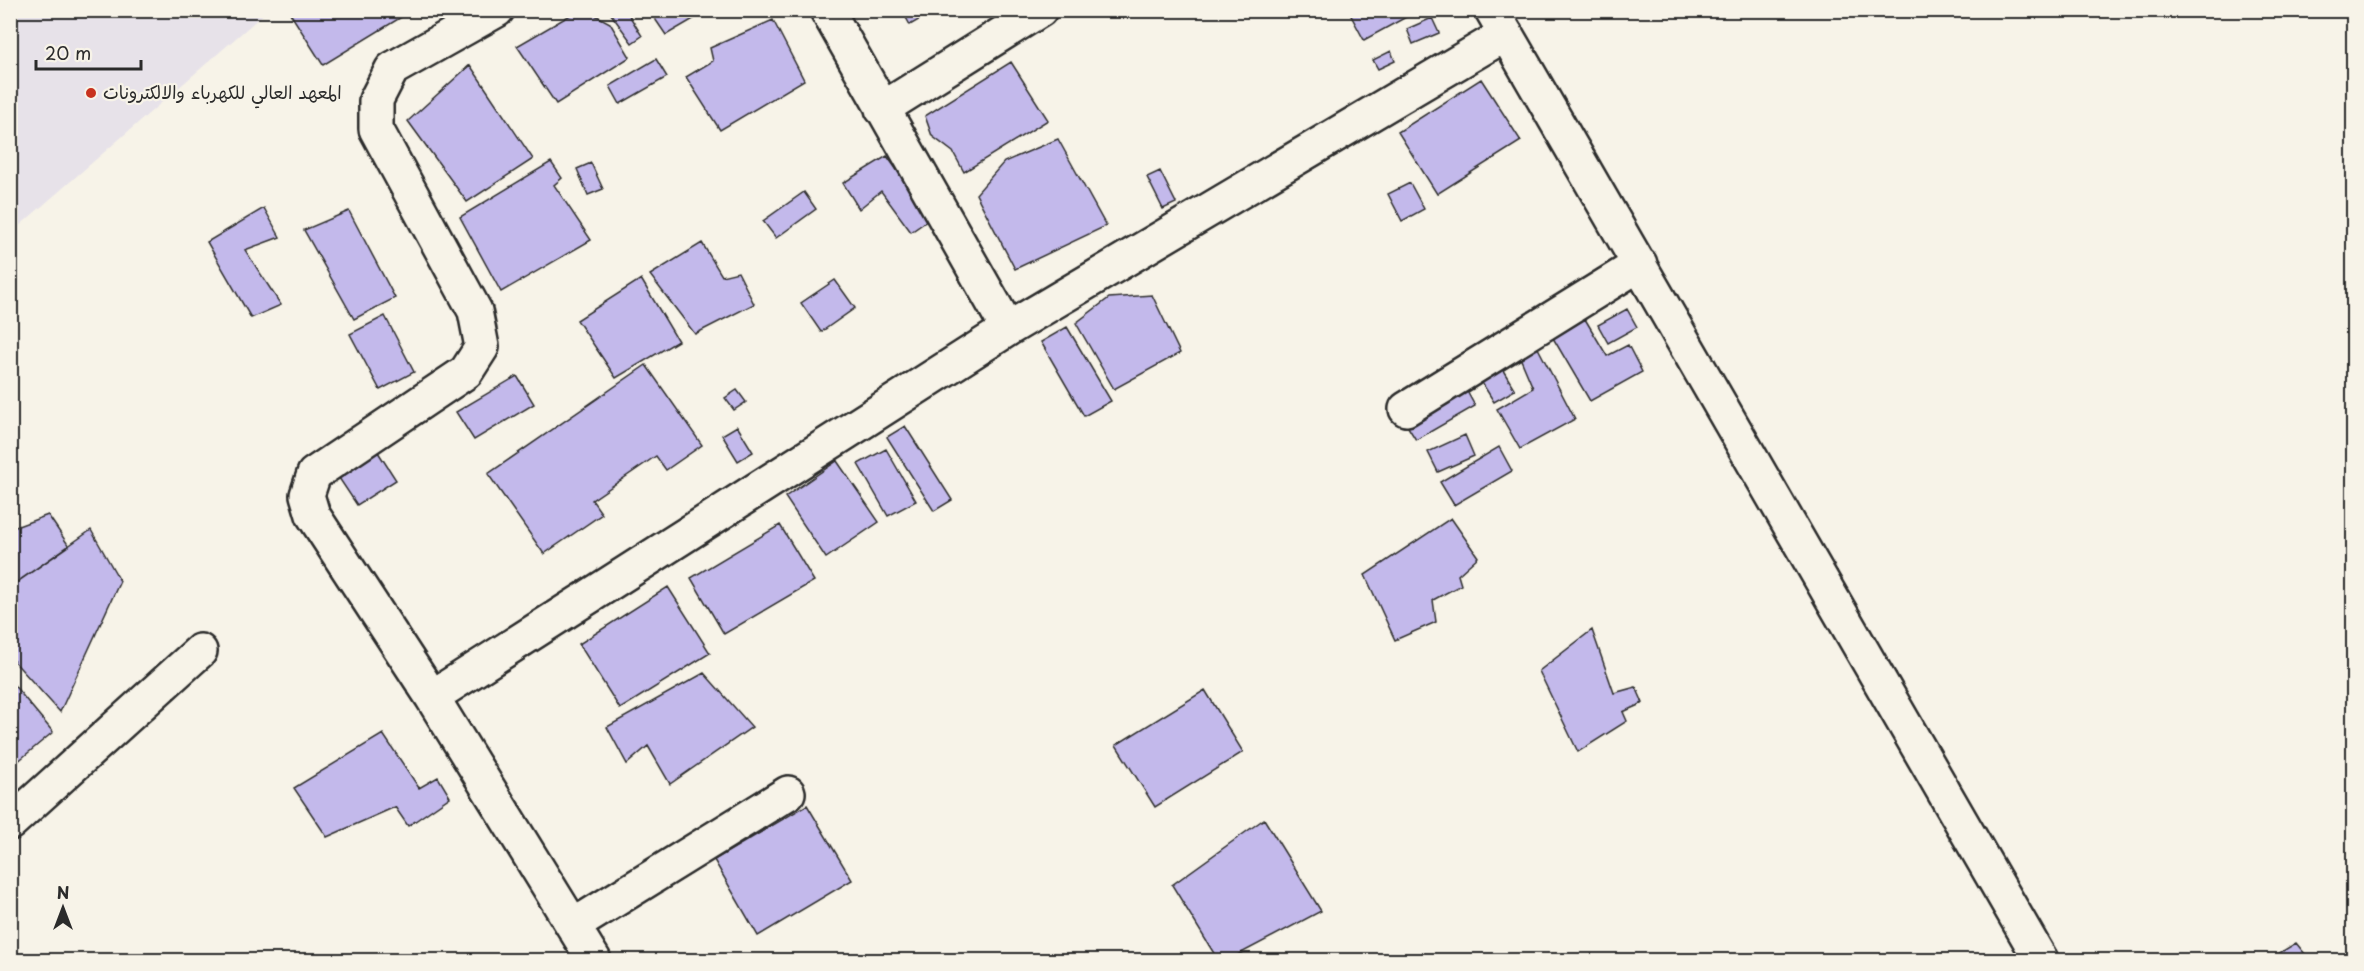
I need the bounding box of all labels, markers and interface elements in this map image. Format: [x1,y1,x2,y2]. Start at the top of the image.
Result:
scale bar [36,33,141,71]
text: 20 m [45,39,91,66]
place label: المعهد العالي للكهرباء والالكترونات [103,78,342,109]
marker: المعهد العالي للكهرباء والالكترونات [84,86,98,100]
north arrow [33,878,93,938]
text: N [57,880,69,904]

